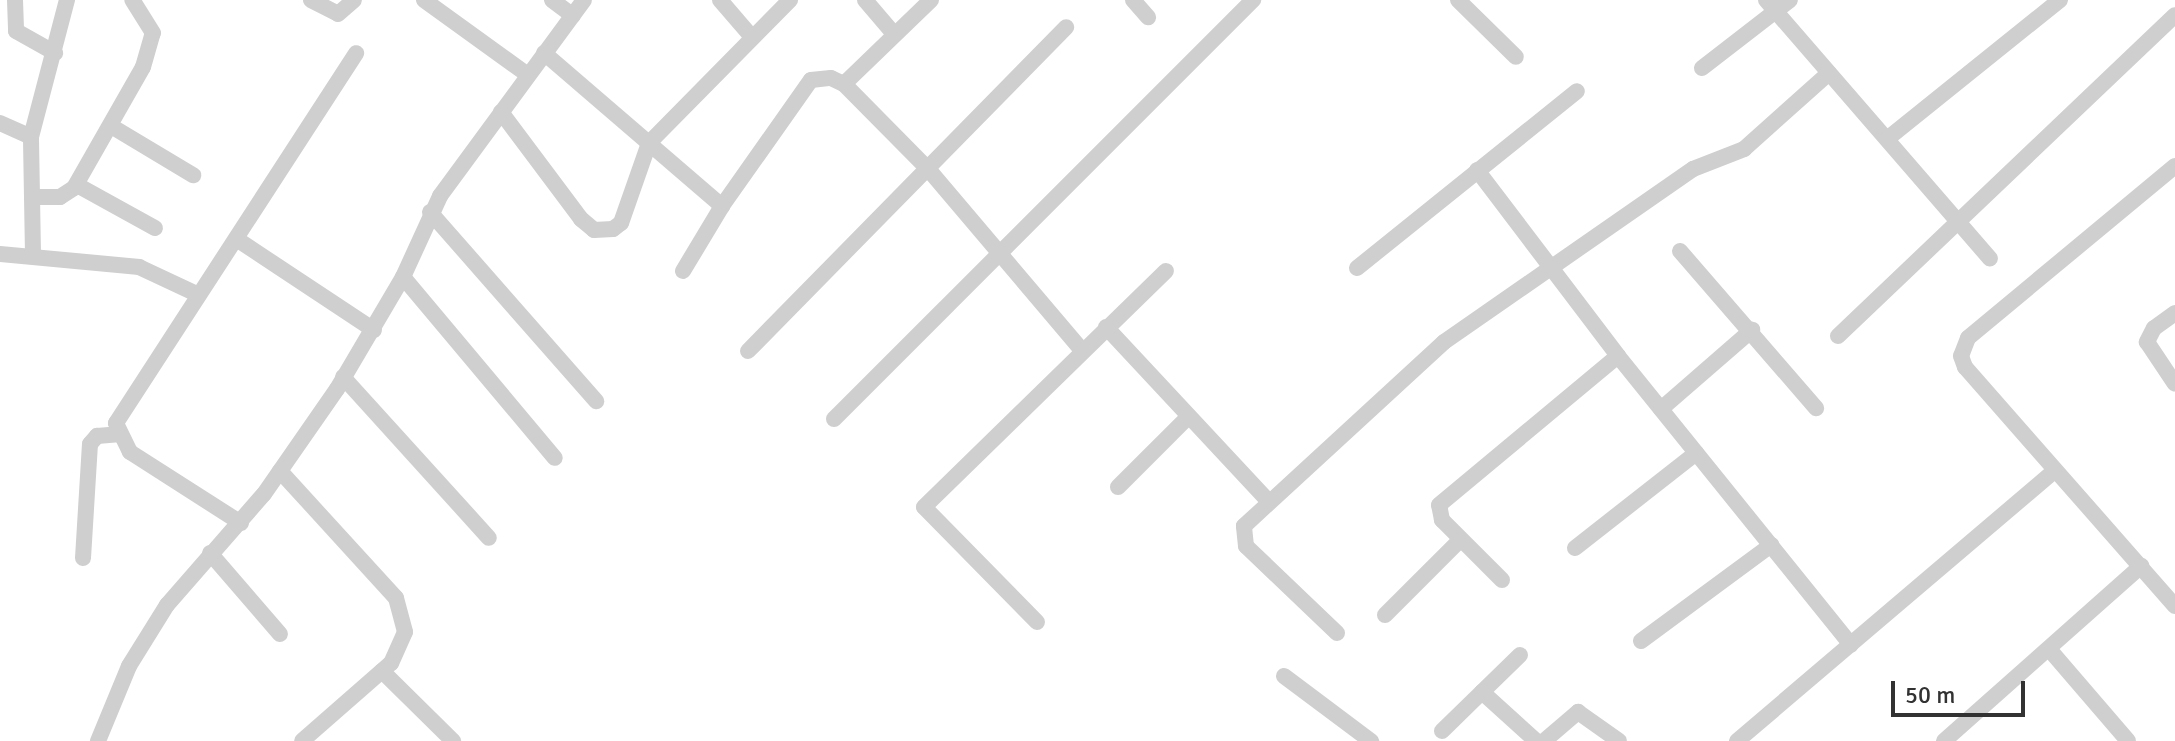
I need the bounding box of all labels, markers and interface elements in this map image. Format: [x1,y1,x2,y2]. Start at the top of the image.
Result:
scale bar [1895,665,2029,715]
text: 50 m [1905,680,1955,710]

